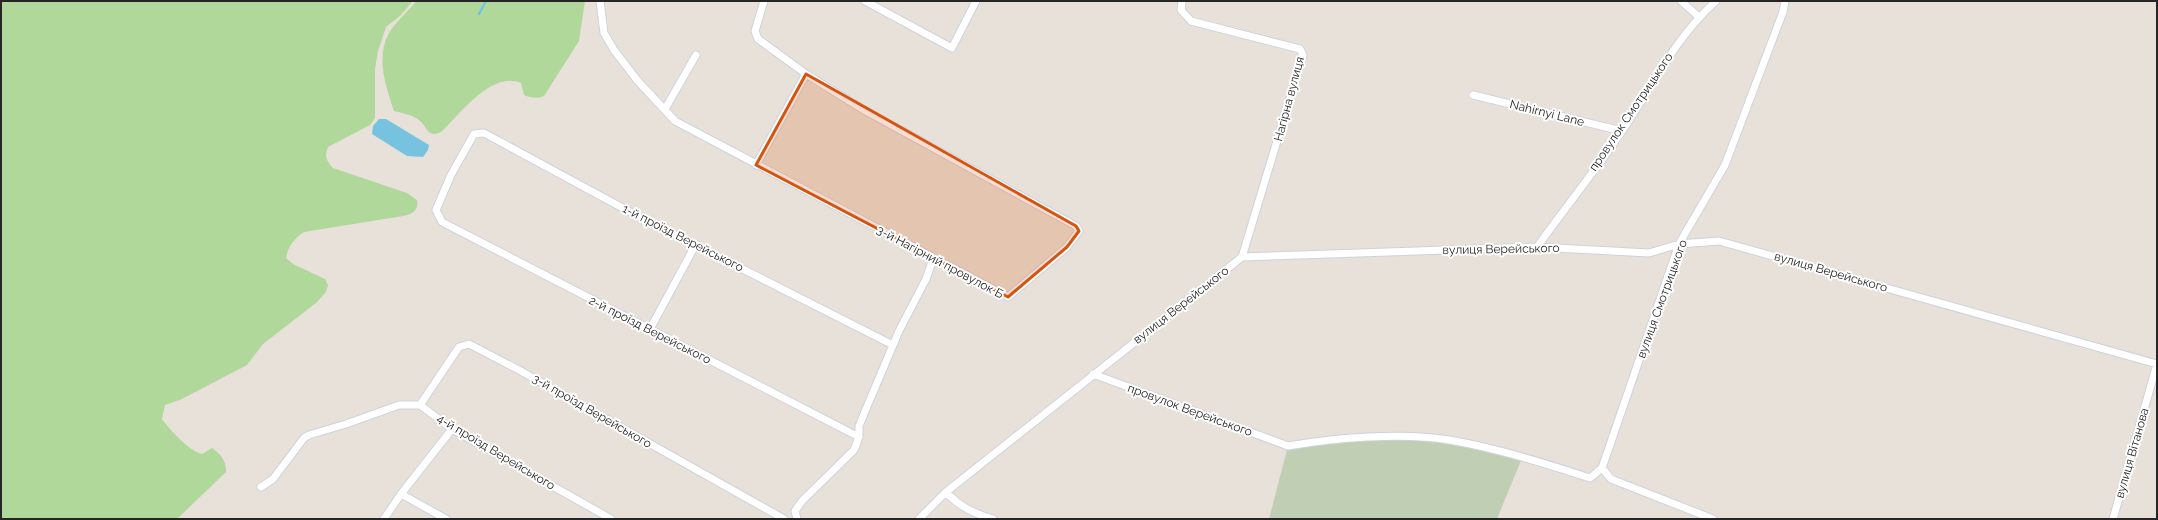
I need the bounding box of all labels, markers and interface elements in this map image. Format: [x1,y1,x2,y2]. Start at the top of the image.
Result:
street label: провулок Смотрицького [1586,50,1676,174]
street label: Нагірна вулиця [1271,55,1307,143]
street label: Nahirnyi Lane [1508,97,1586,129]
street label: 1-й проїзд Верейського [620,201,746,275]
street label: 3-й Нагірний провулок Б [874,223,1006,301]
street label: вулиця Смотрицького [1634,238,1690,360]
street label: вулиця Верейського [1442,241,1560,257]
street label: вулиця Верейського [1773,249,1889,295]
street label: вулиця Верейського [1131,263,1231,347]
street label: 2-й проїзд Верейського [587,293,713,367]
street label: 3-й проїзд Верейського [530,371,654,451]
street label: провулок Верейського [1126,381,1254,439]
street label: вулиця Вітанова [2112,406,2152,500]
street label: 4-й проїзд Верейського [434,411,558,493]

